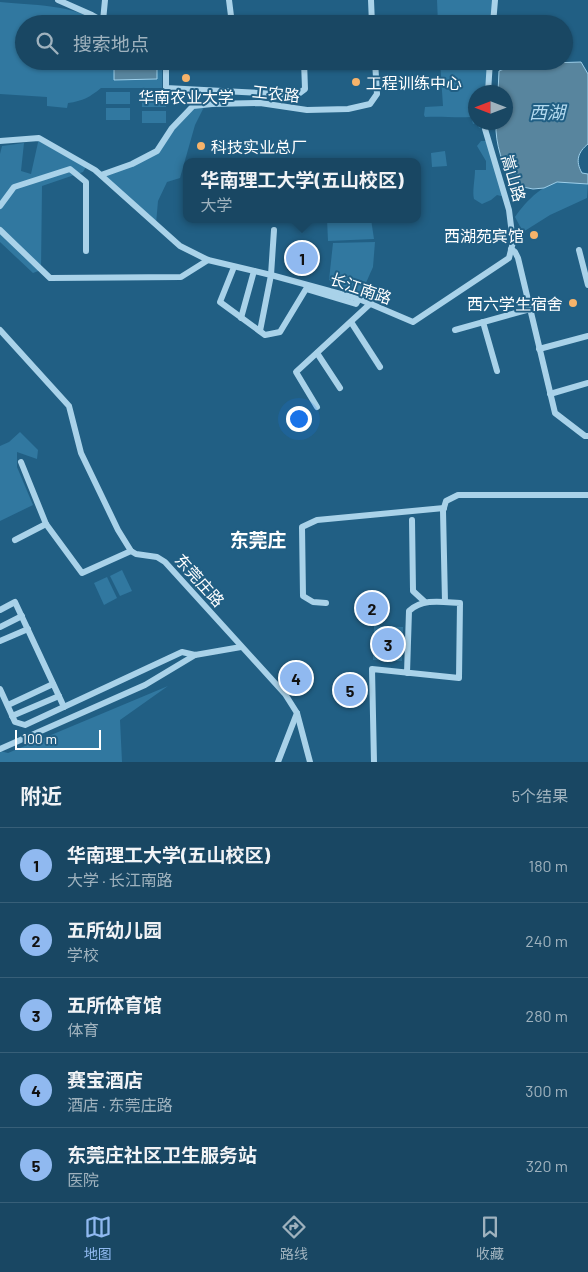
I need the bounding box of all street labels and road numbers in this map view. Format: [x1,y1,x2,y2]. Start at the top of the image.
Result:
street label: 工农路 [251,81,301,105]
street label: 嵩山路 [498,152,530,204]
street label: 长江南路 [328,269,394,307]
street label: 东莞庄路 [172,550,228,610]

